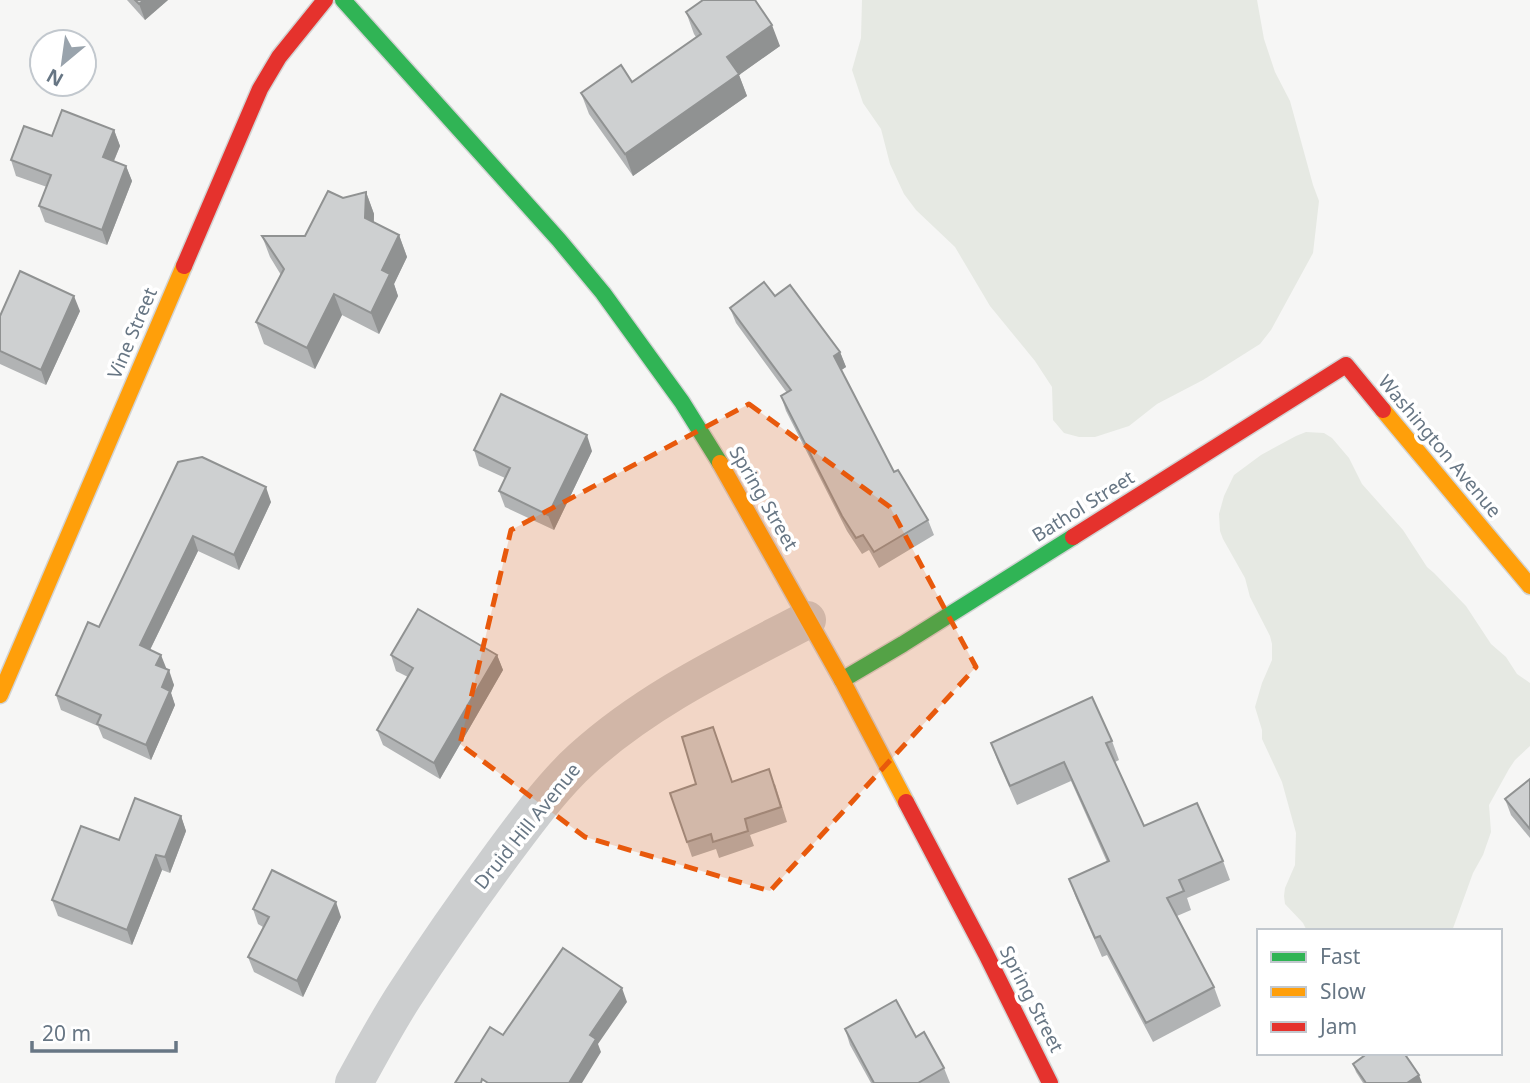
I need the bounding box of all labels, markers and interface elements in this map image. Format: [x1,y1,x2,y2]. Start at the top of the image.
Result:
north arrow [28,28,98,98]
text: N [42,63,68,93]
street label: Vine Street [101,283,163,383]
street label: Washington Avenue [1373,369,1507,523]
street label: Spring Street [724,441,804,555]
street label: Bathol Street [1027,464,1139,548]
street label: Druid Hill Avenue [468,757,586,895]
legend [1257,929,1502,1055]
street label: Spring Street [994,941,1070,1057]
text: Fast [1320,942,1361,970]
text: Slow [1320,977,1366,1005]
scale bar [32,1010,175,1054]
text: Jam [1318,1012,1357,1040]
text: 20 m [42,1019,91,1047]

